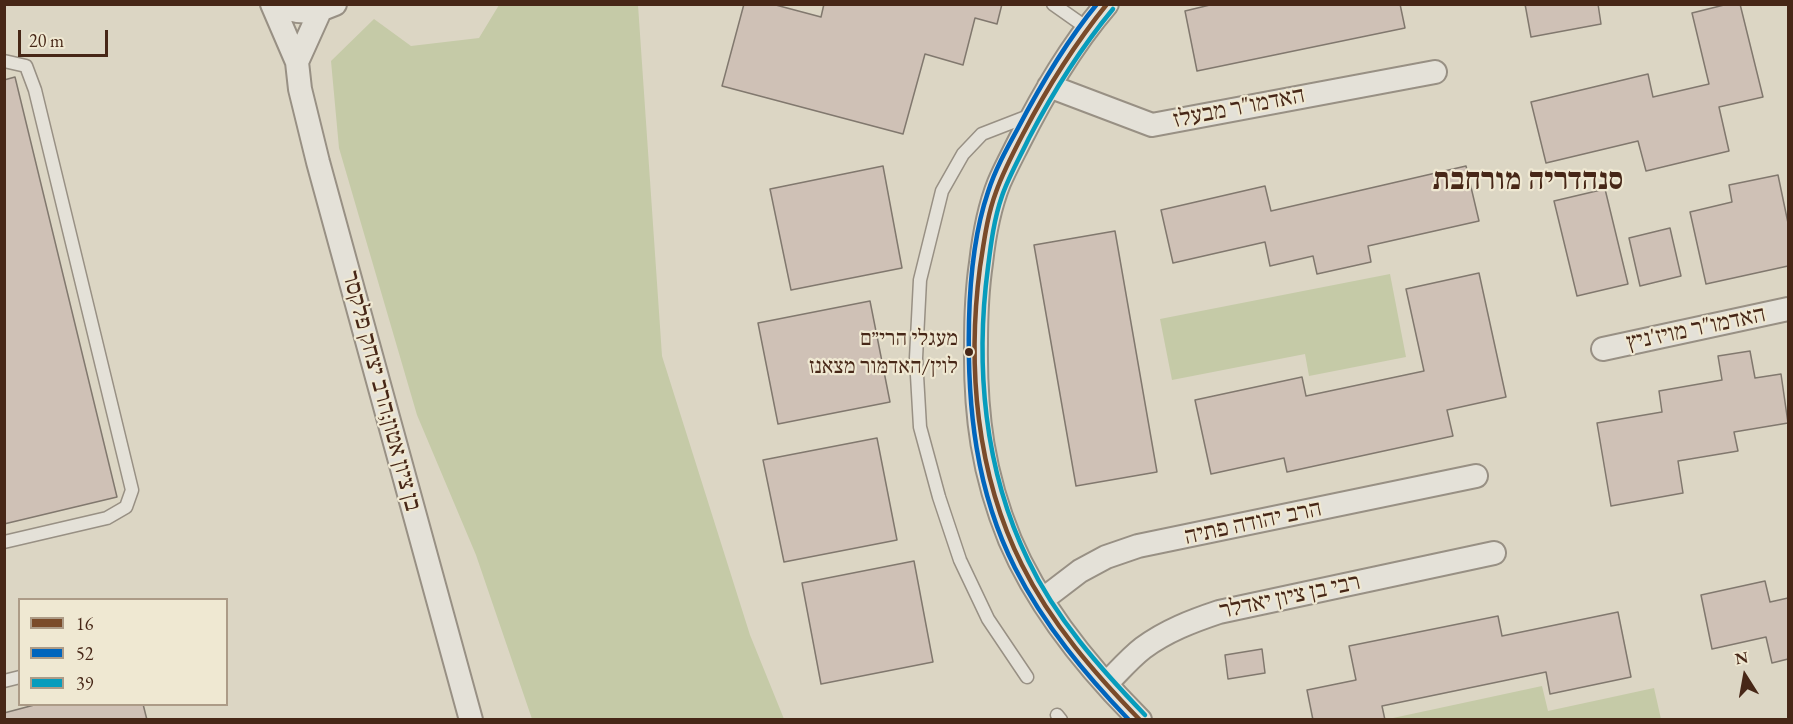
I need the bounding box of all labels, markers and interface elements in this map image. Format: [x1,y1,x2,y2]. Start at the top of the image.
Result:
scale bar [21,18,111,56]
text: 20 m [29,29,64,52]
street label: האדמו"ר מבעלז [1171,81,1307,135]
district label: סנהדריה מורחבת [1433,163,1623,199]
street label: בן ציון אטון;הרב יצחק פלקסר [335,268,427,514]
street label: האדמו"ר מויז'ניץ [1624,300,1768,358]
place label: מעגלי הרי״ם לוין/האדמור מצאנז [809,326,958,378]
marker: מעגלי הרי״ם לוין/האדמור מצאנז [963,346,975,358]
street label: הרב יהודה פתיה [1182,494,1324,552]
street label: רבי בן ציון יאדלר [1217,568,1363,626]
legend [18,598,228,706]
text: 16 [76,612,93,635]
text: 52 [76,642,93,665]
north arrow [1715,646,1775,706]
text: N [1733,646,1750,669]
text: 39 [76,672,93,695]

